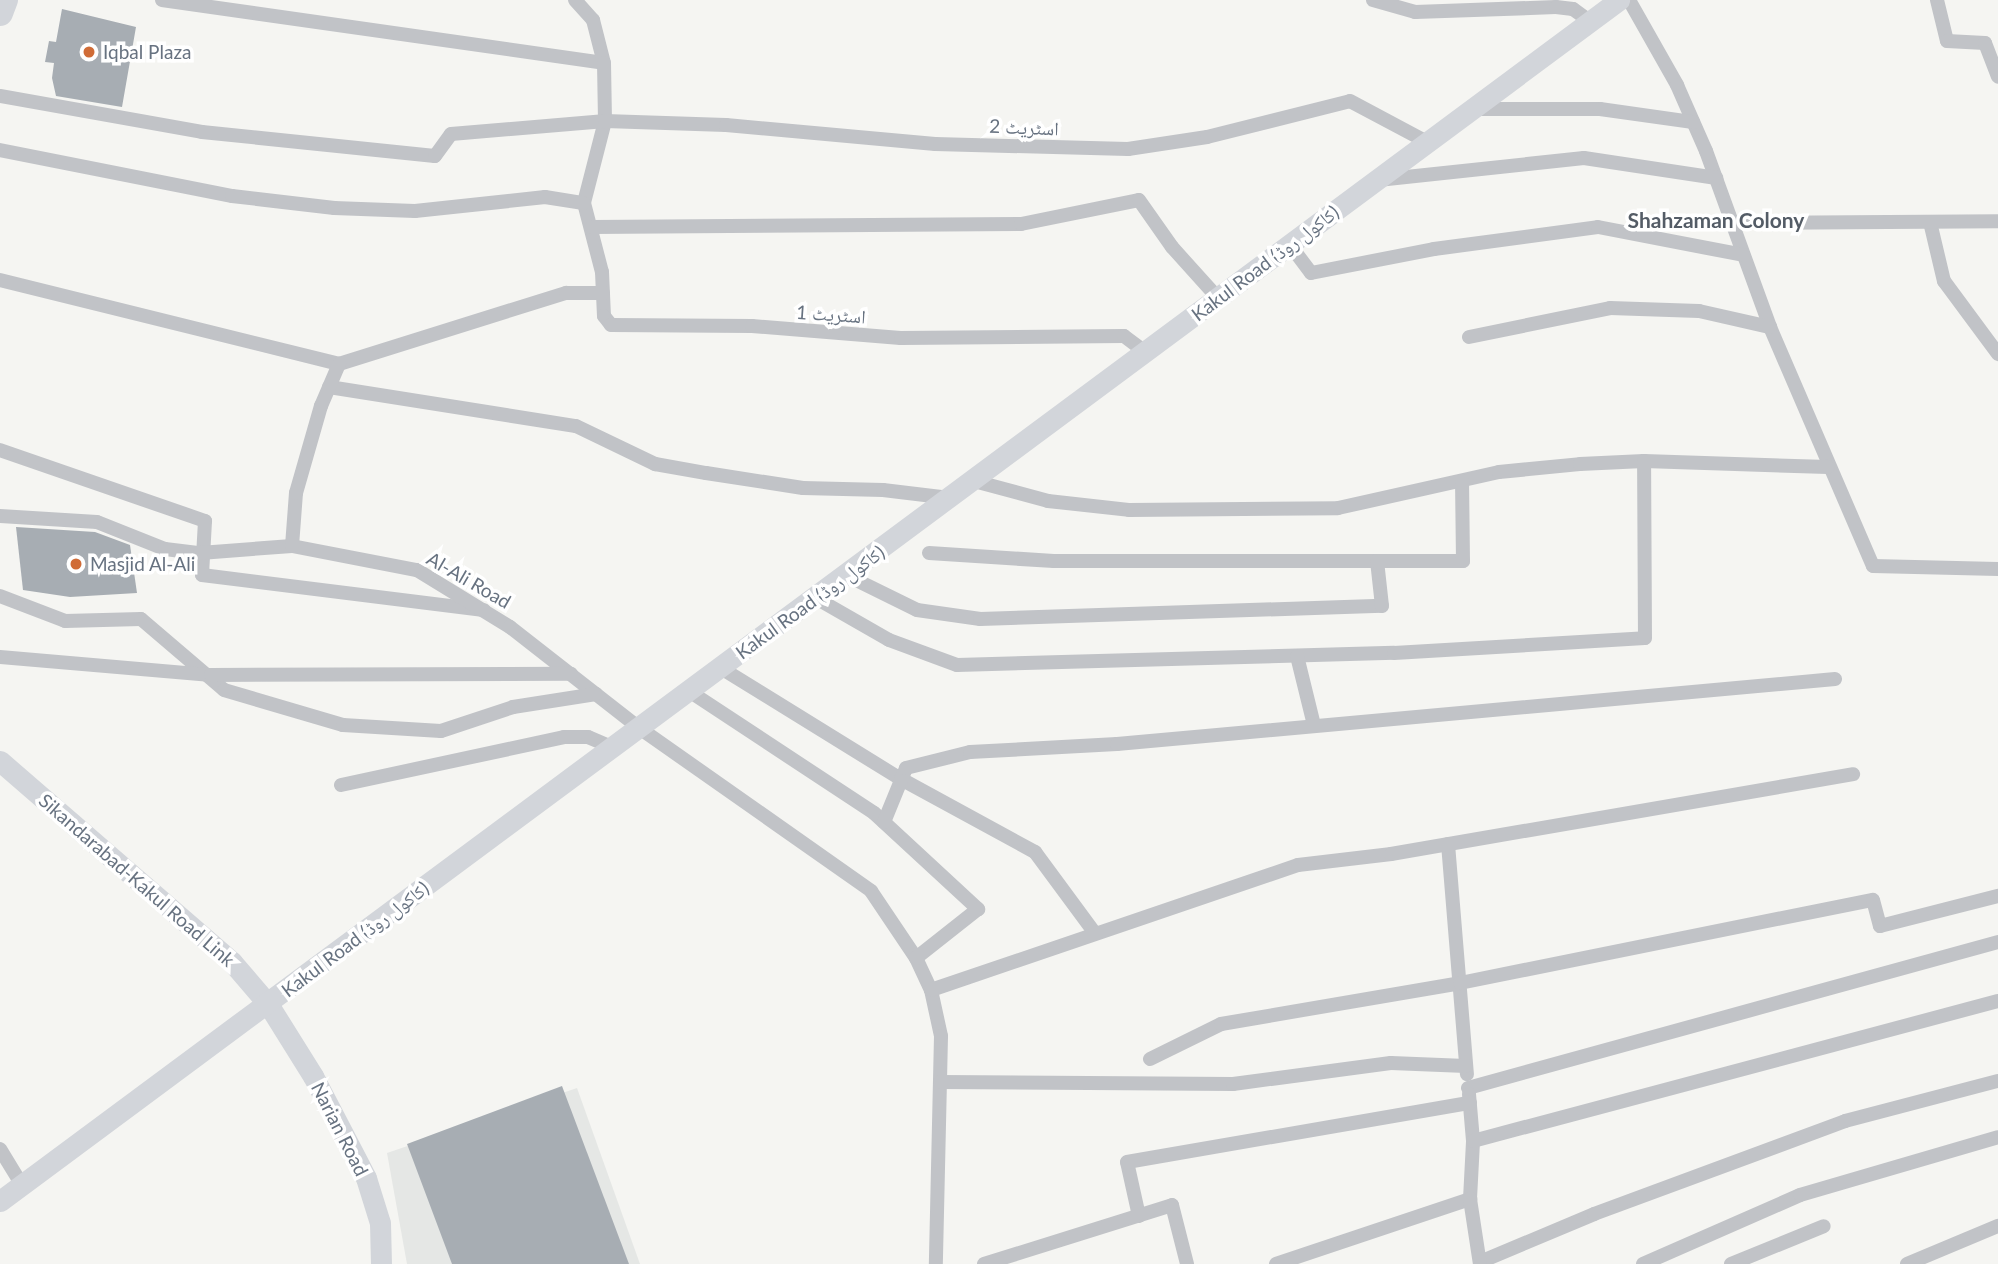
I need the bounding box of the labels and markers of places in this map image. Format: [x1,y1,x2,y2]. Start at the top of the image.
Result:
place label: Iqbal Plaza [103,41,191,63]
marker: Iqbal Plaza [81,44,97,60]
place label: Masjid Al-Ali [90,553,196,575]
marker: Masjid Al-Ali [68,556,84,572]

